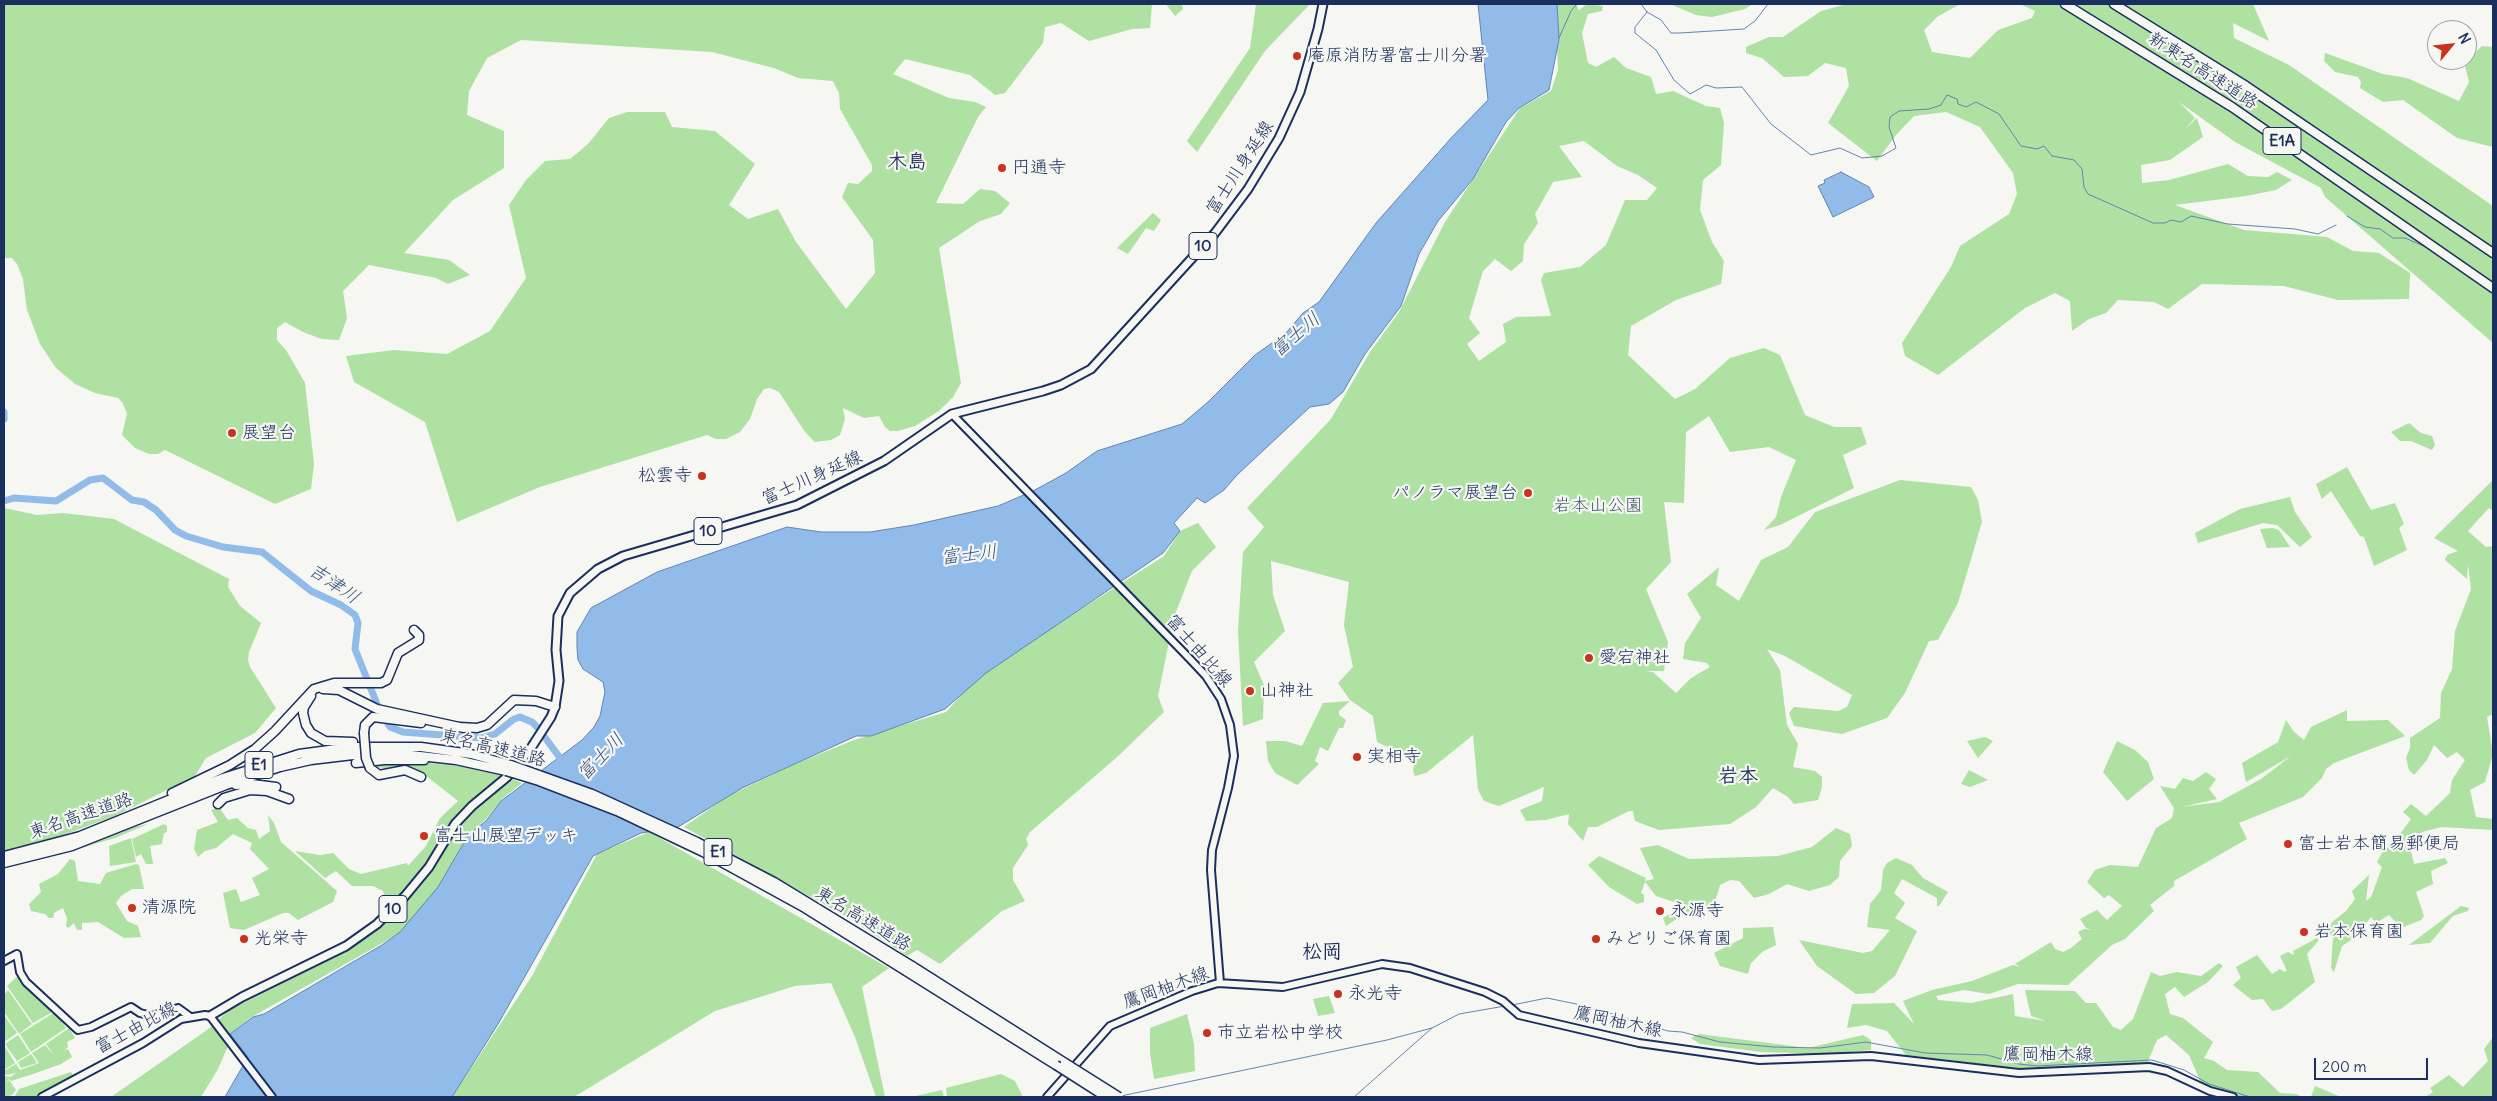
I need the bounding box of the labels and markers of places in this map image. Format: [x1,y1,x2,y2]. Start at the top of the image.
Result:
place label: 庵原消防署富士川分署 [1307,45,1487,67]
marker: 庵原消防署富士川分署 [1291,50,1303,62]
place label: 円通寺 [1012,157,1066,179]
marker: 円通寺 [996,162,1008,174]
place label: 展望台 [242,422,296,444]
marker: 展望台 [226,427,238,439]
place label: 松雲寺 [638,465,692,487]
marker: 松雲寺 [696,470,708,482]
place label: パノラマ展望台 [1392,482,1518,504]
marker: パノラマ展望台 [1522,487,1534,499]
place label: 愛宕神社 [1599,647,1671,669]
marker: 愛宕神社 [1583,652,1595,664]
place label: 山神社 [1260,680,1314,702]
marker: 山神社 [1244,685,1256,697]
place label: 実相寺 [1367,746,1421,768]
marker: 実相寺 [1351,751,1363,763]
place label: 富士山展望デッキ [434,825,578,847]
marker: 富士山展望デッキ [418,830,430,842]
place label: 富士岩本簡易郵便局 [2298,833,2460,855]
marker: 富士岩本簡易郵便局 [2282,838,2294,850]
place label: 清源院 [142,897,196,919]
place label: 永源寺 [1670,900,1724,922]
marker: 清源院 [126,902,138,914]
marker: 永源寺 [1654,905,1666,917]
place label: 岩本保育園 [2314,921,2404,943]
marker: 岩本保育園 [2298,926,2310,938]
place label: 光栄寺 [254,928,308,950]
place label: みどりご保育園 [1606,928,1732,950]
marker: 光栄寺 [238,933,250,945]
marker: みどりご保育園 [1590,933,1602,945]
place label: 永光寺 [1348,983,1402,1005]
marker: 永光寺 [1332,988,1344,1000]
place label: 市立岩松中学校 [1217,1022,1343,1044]
marker: 市立岩松中学校 [1201,1027,1213,1039]

